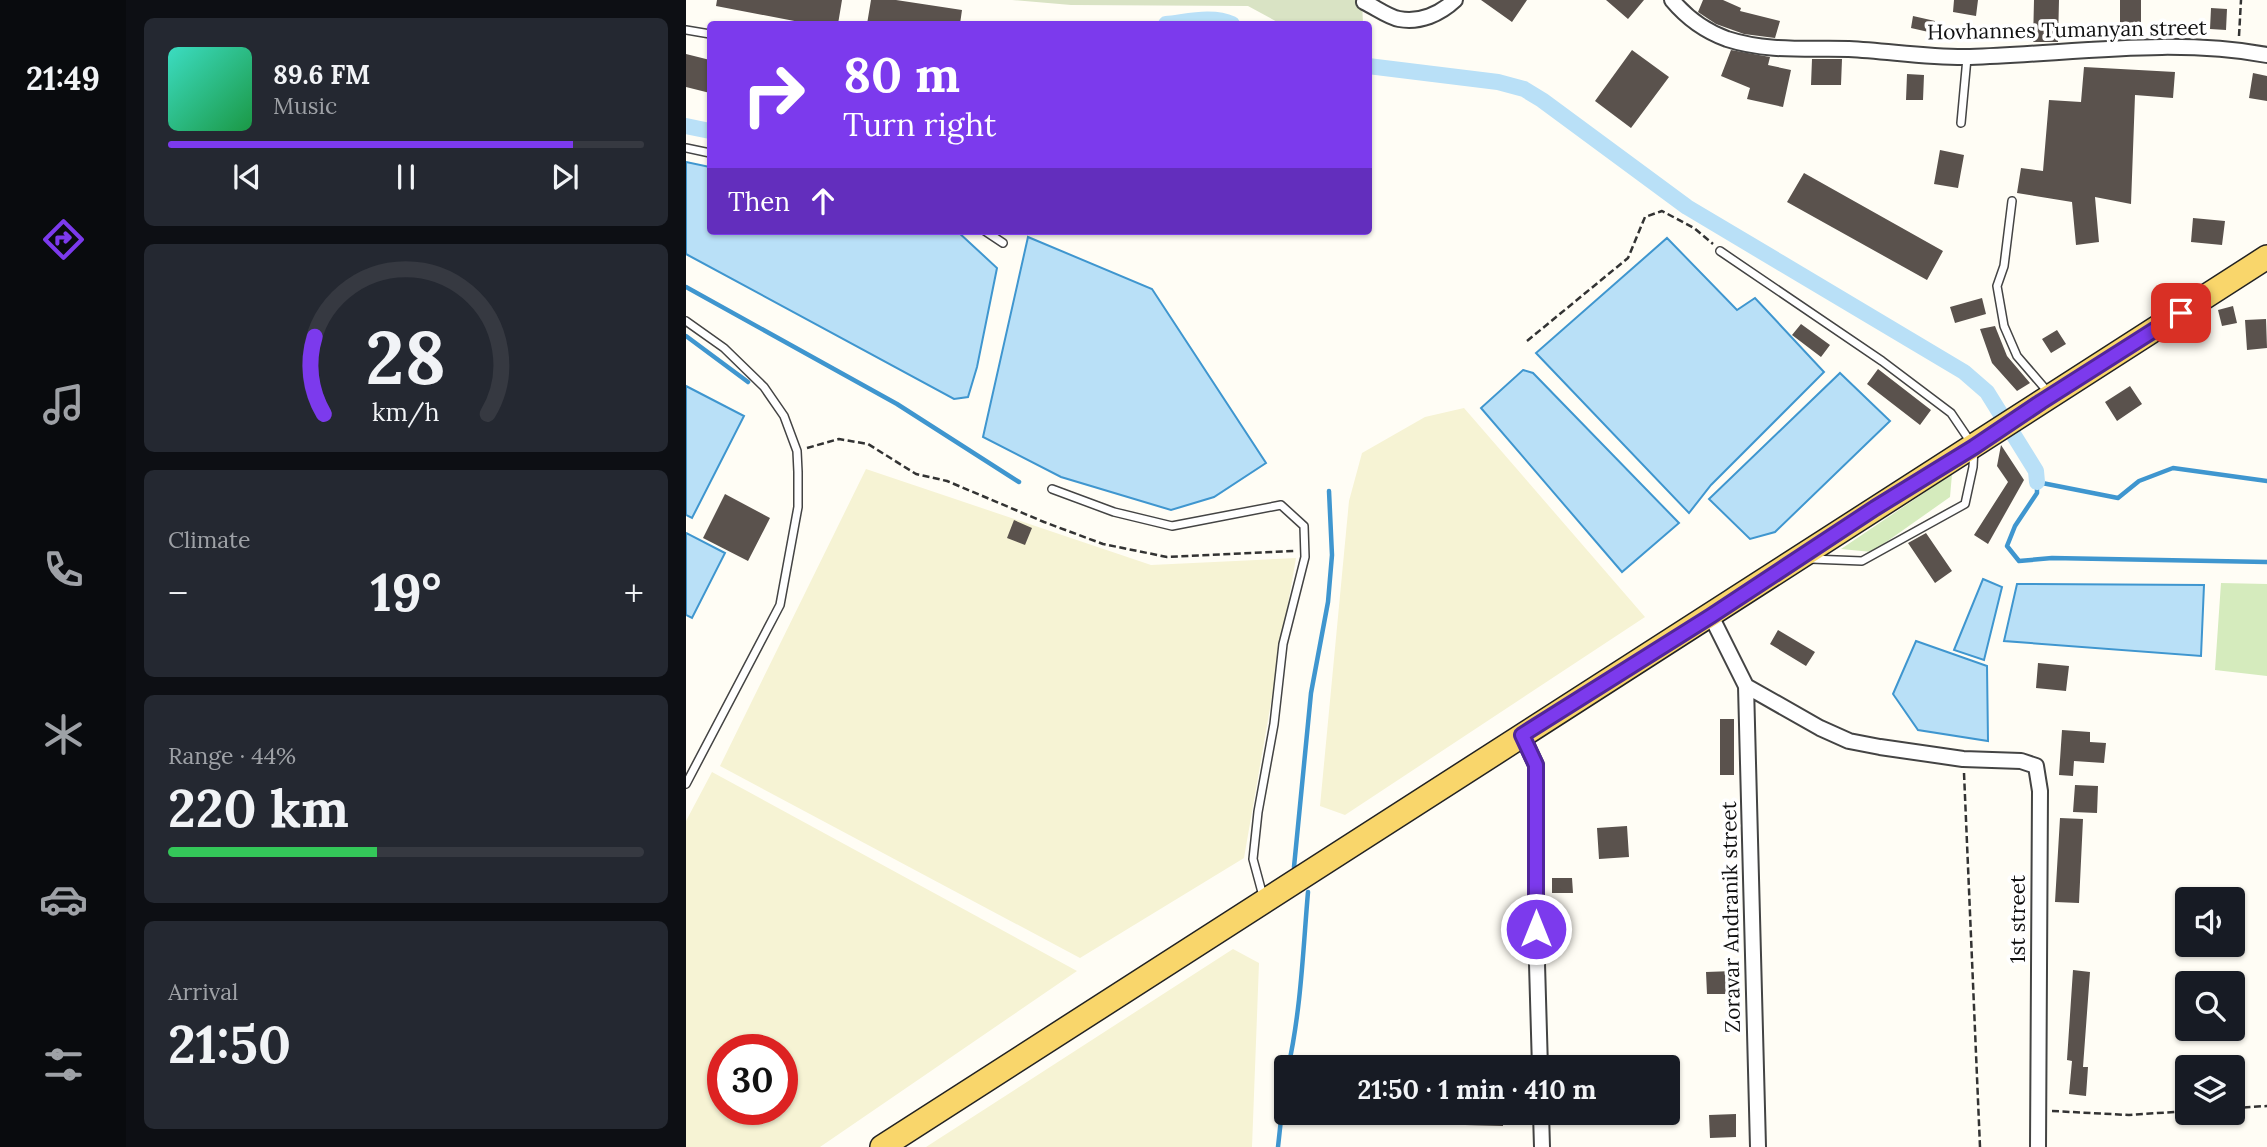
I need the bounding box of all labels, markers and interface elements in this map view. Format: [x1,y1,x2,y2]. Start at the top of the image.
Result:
street label: Hovhannes Tumanyan street [1927,14,2208,45]
text: 80 m [843,43,960,105]
icon: right [728,49,819,140]
text: 21:49 [26,58,100,99]
text: 89.6 FM [273,58,370,91]
text: Music [273,91,337,120]
text: Turn right [843,104,996,145]
icon: previous [228,158,266,196]
icon: pause [387,158,425,196]
icon: next [546,158,584,196]
icon: ahead [804,182,842,220]
text: Then [728,185,790,218]
icon: directions [39,215,88,264]
pin [2151,283,2211,343]
icon: arrive [2162,294,2200,332]
text: 28 [366,311,446,404]
icon: music [39,380,88,429]
text: km/h [372,395,440,427]
text: Climate [168,525,250,554]
icon: phone [39,545,88,594]
text: 19° [371,559,441,625]
text: − [168,569,188,617]
text: + [624,569,644,617]
icon: climate [39,710,88,759]
text: Range · 44% [168,741,296,770]
text: 220 km [168,775,349,841]
street label: Zoravar Andranik street [1715,800,1746,1033]
street label: 1st street [2004,874,2031,963]
icon: car [39,875,88,924]
map controls [2175,887,2245,1125]
button: sound [2175,887,2245,957]
position arrow [1499,892,1573,966]
button: search [2175,971,2245,1041]
text: Arrival [168,977,238,1006]
text: 21:50 [168,1011,291,1077]
speed limit sign: 30 [707,1034,798,1125]
icon: filters [39,1040,88,1089]
button: layers [2175,1055,2245,1125]
text: 21:50 · 1 min · 410 m [1357,1073,1597,1106]

